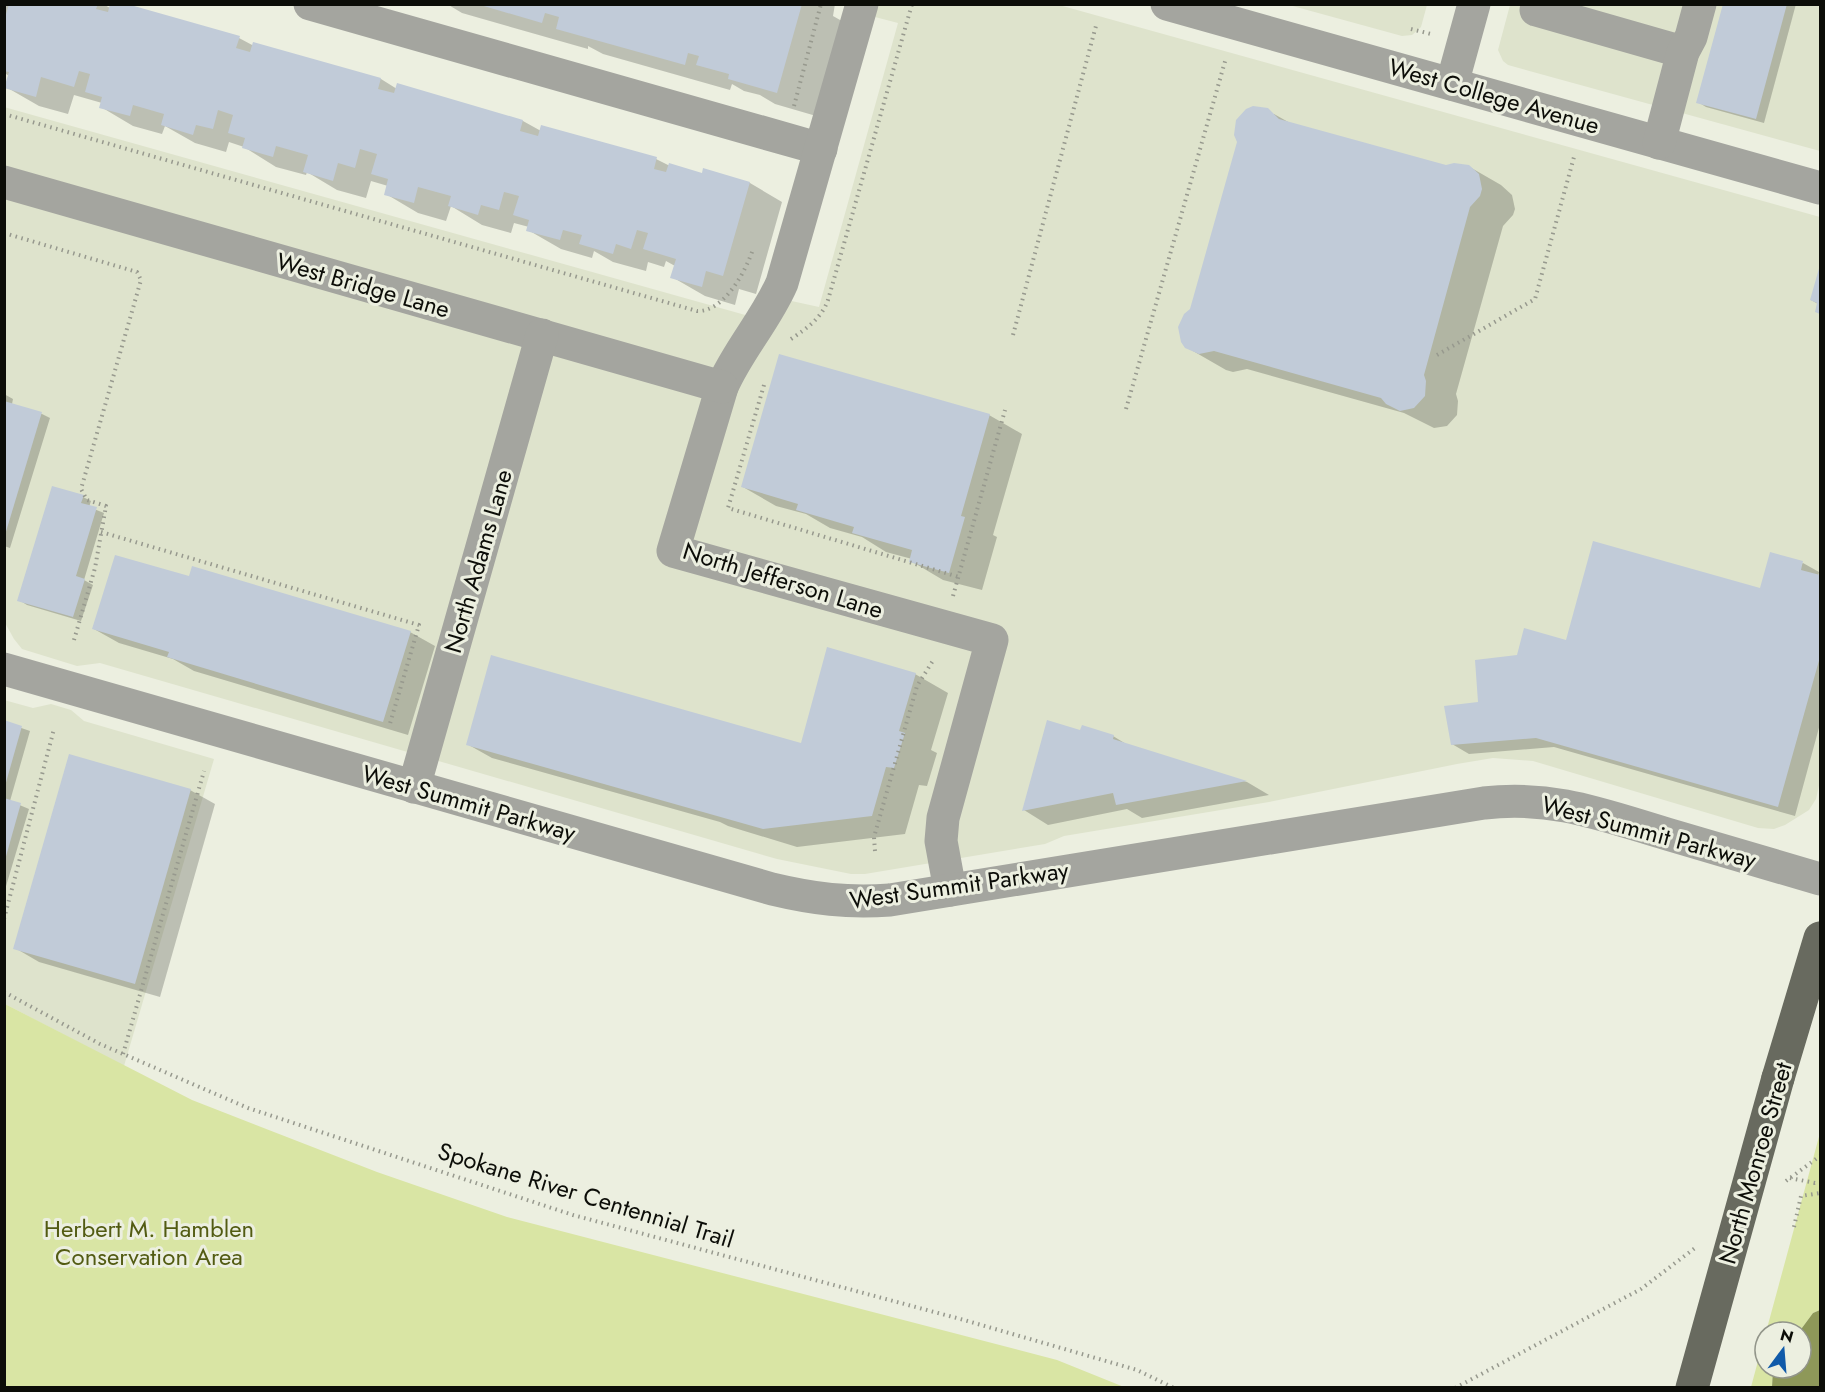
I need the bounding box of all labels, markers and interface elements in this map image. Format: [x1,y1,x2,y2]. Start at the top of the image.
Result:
street label: West College Avenue [1385,49,1603,143]
street label: West Bridge Lane [272,244,454,326]
street label: North Adams Lane [435,465,521,657]
street label: North Jefferson Lane [679,533,887,627]
street label: West Summit Parkway [358,756,580,850]
street label: West Summit Parkway [1538,787,1761,878]
street label: West Summit Parkway [847,852,1071,918]
street label: North Monroe Street [1709,1058,1801,1268]
street label: Spokane River Centennial Trail [434,1133,738,1257]
park label: Herbert M. Hamblen Conservation Area [44,1211,254,1274]
north arrow [1753,1320,1813,1380]
text: N [1778,1323,1796,1349]

